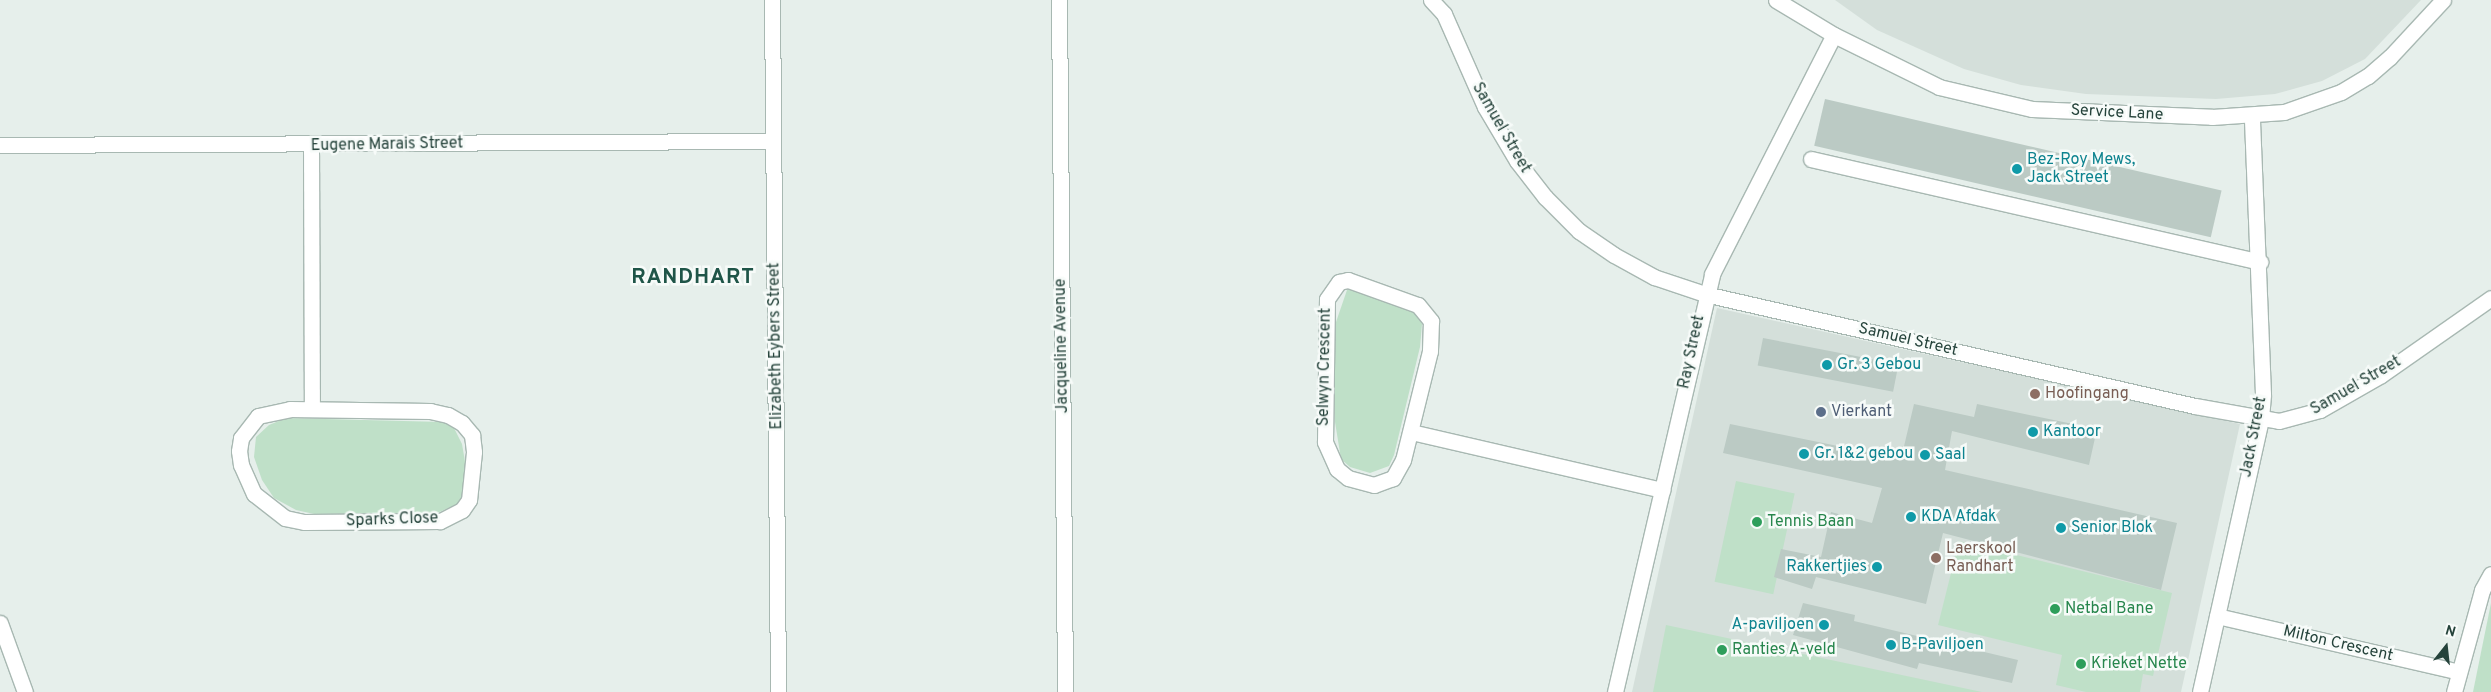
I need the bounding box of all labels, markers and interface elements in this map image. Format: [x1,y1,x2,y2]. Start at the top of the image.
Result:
street label: Samuel Street [1467,79,1535,177]
street label: Service Lane [2070,101,2164,125]
street label: Eugene Marais Street [311,134,463,156]
place label: Bez-Roy Mews, Jack Street [2027,150,2135,188]
marker: Bez-Roy Mews, Jack Street [2011,163,2023,175]
street label: Elizabeth Eybers Street [765,262,787,430]
district label: RANDHART [630,265,756,291]
street label: Jacqueline Avenue [1051,278,1073,414]
street label: Selwyn Crescent [1314,308,1336,426]
street label: Ray Street [1675,313,1709,391]
street label: Samuel Street [1856,319,1960,361]
street label: Samuel Street [2307,352,2405,420]
place label: Gr. 3 Gebou [1837,355,1921,375]
marker: Gr. 3 Gebou [1821,359,1833,371]
place label: Hoofingang [2045,384,2129,404]
marker: Hoofingang [2029,388,2041,400]
street label: Jack Street [2237,395,2271,479]
place label: Vierkant [1831,402,1892,422]
marker: Vierkant [1815,406,1827,418]
place label: Kantoor [2043,422,2101,442]
marker: Kantoor [2027,426,2039,438]
place label: Gr. 1&2 gebou [1814,444,1913,464]
place label: Saal [1935,445,1966,465]
marker: Gr. 1&2 gebou [1798,448,1810,460]
marker: Saal [1919,449,1931,461]
place label: KDA Afdak [1921,507,1998,527]
street label: Sparks Close [346,509,438,531]
marker: KDA Afdak [1905,511,1917,523]
place label: Tennis Baan [1767,512,1854,532]
marker: Tennis Baan [1751,516,1763,528]
place label: Senior Blok [2071,518,2153,538]
marker: Senior Blok [2055,522,2067,534]
place label: Laerskool Randhart [1946,539,2016,577]
marker: Laerskool Randhart [1930,552,1942,564]
place label: Rakkertjies [1786,557,1867,577]
marker: Rakkertjies [1871,561,1883,573]
place label: Netbal Bane [2065,599,2153,619]
marker: Netbal Bane [2049,603,2061,615]
place label: A-paviljoen [1731,615,1814,635]
marker: A-paviljoen [1818,619,1830,631]
street label: Milton Crescent [2281,622,2395,666]
north arrow [2421,622,2471,672]
text: N [2443,623,2457,642]
place label: B-Paviljoen [1901,635,1984,655]
marker: B-Paviljoen [1885,639,1897,651]
place label: Ranties A-veld [1732,640,1836,660]
marker: Ranties A-veld [1716,644,1728,656]
place label: Krieket Nette [2091,654,2187,674]
marker: Krieket Nette [2075,658,2087,670]

